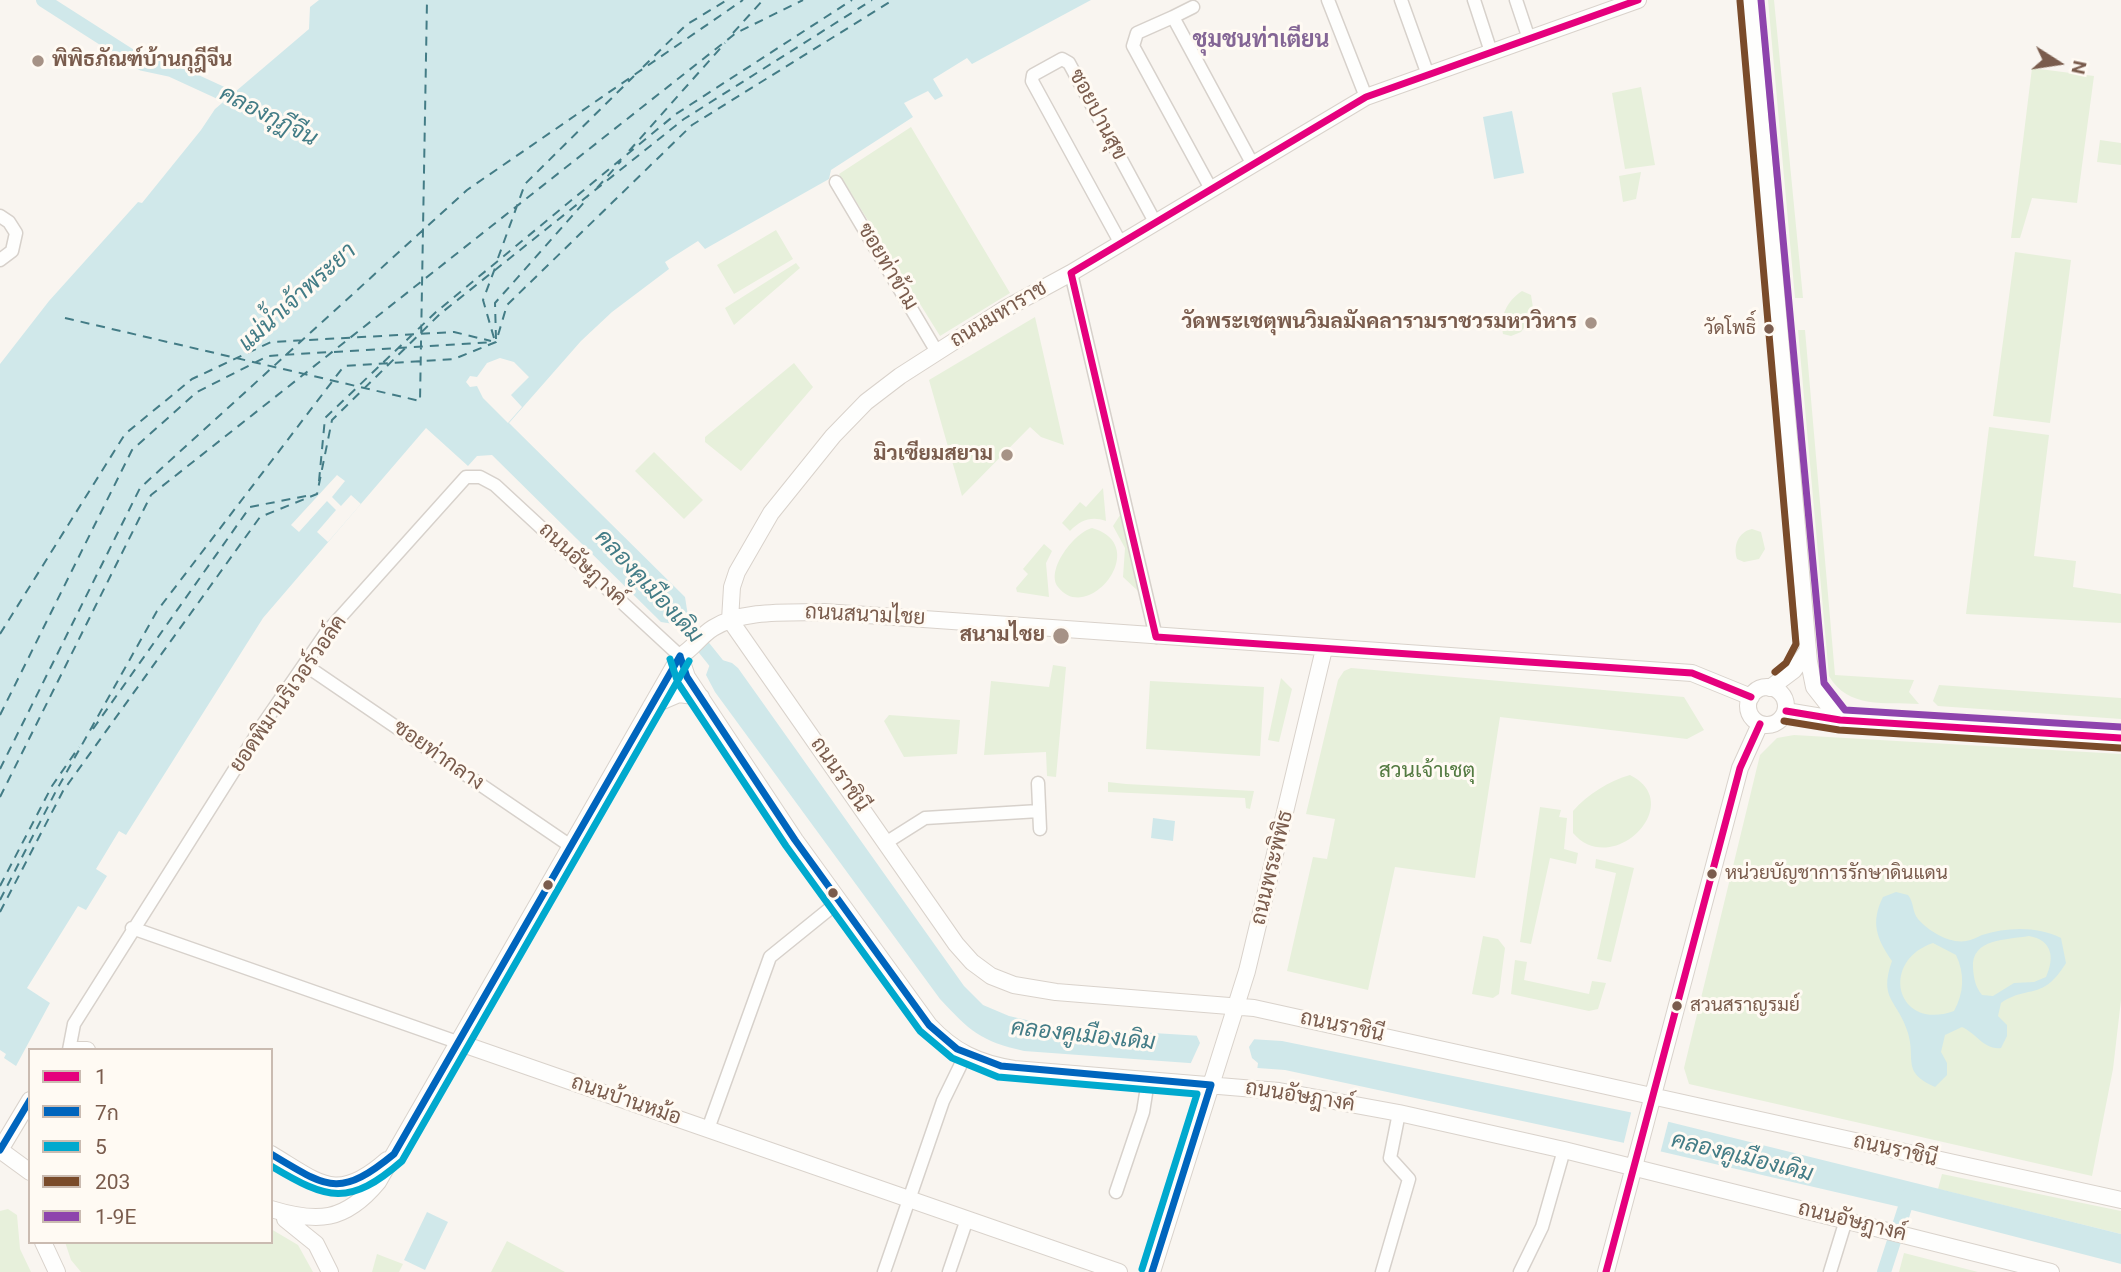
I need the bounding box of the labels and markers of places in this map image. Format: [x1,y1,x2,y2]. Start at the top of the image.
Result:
place label: พิพิธภัณฑ์บ้านกุฎีจีน [52,48,232,74]
marker: พิพิธภัณฑ์บ้านกุฎีจีน [30,53,46,69]
place label: วัดพระเชตุพนวิมลมังคลารามราชวรมหาวิหาร [1181,310,1577,336]
marker: วัดพระเชตุพนวิมลมังคลารามราชวรมหาวิหาร [1583,315,1599,331]
place label: วัดโพธิ์ [1704,318,1756,340]
marker: วัดโพธิ์ [1762,322,1776,336]
place label: มิวเซียมสยาม [873,442,993,468]
marker: มิวเซียมสยาม [999,447,1015,463]
place label: สนามไชย [959,623,1045,649]
marker: สนามไชย [1051,626,1071,646]
place label: หน่วยบัญชาการรักษาดินแดน [1725,863,1948,885]
marker: หน่วยบัญชาการรักษาดินแดน [1705,867,1719,881]
unlabelled marker [541,878,555,892]
unlabelled marker [826,886,840,900]
place label: สวนสราญรมย์ [1690,995,1800,1017]
marker: สวนสราญรมย์ [1670,999,1684,1013]

